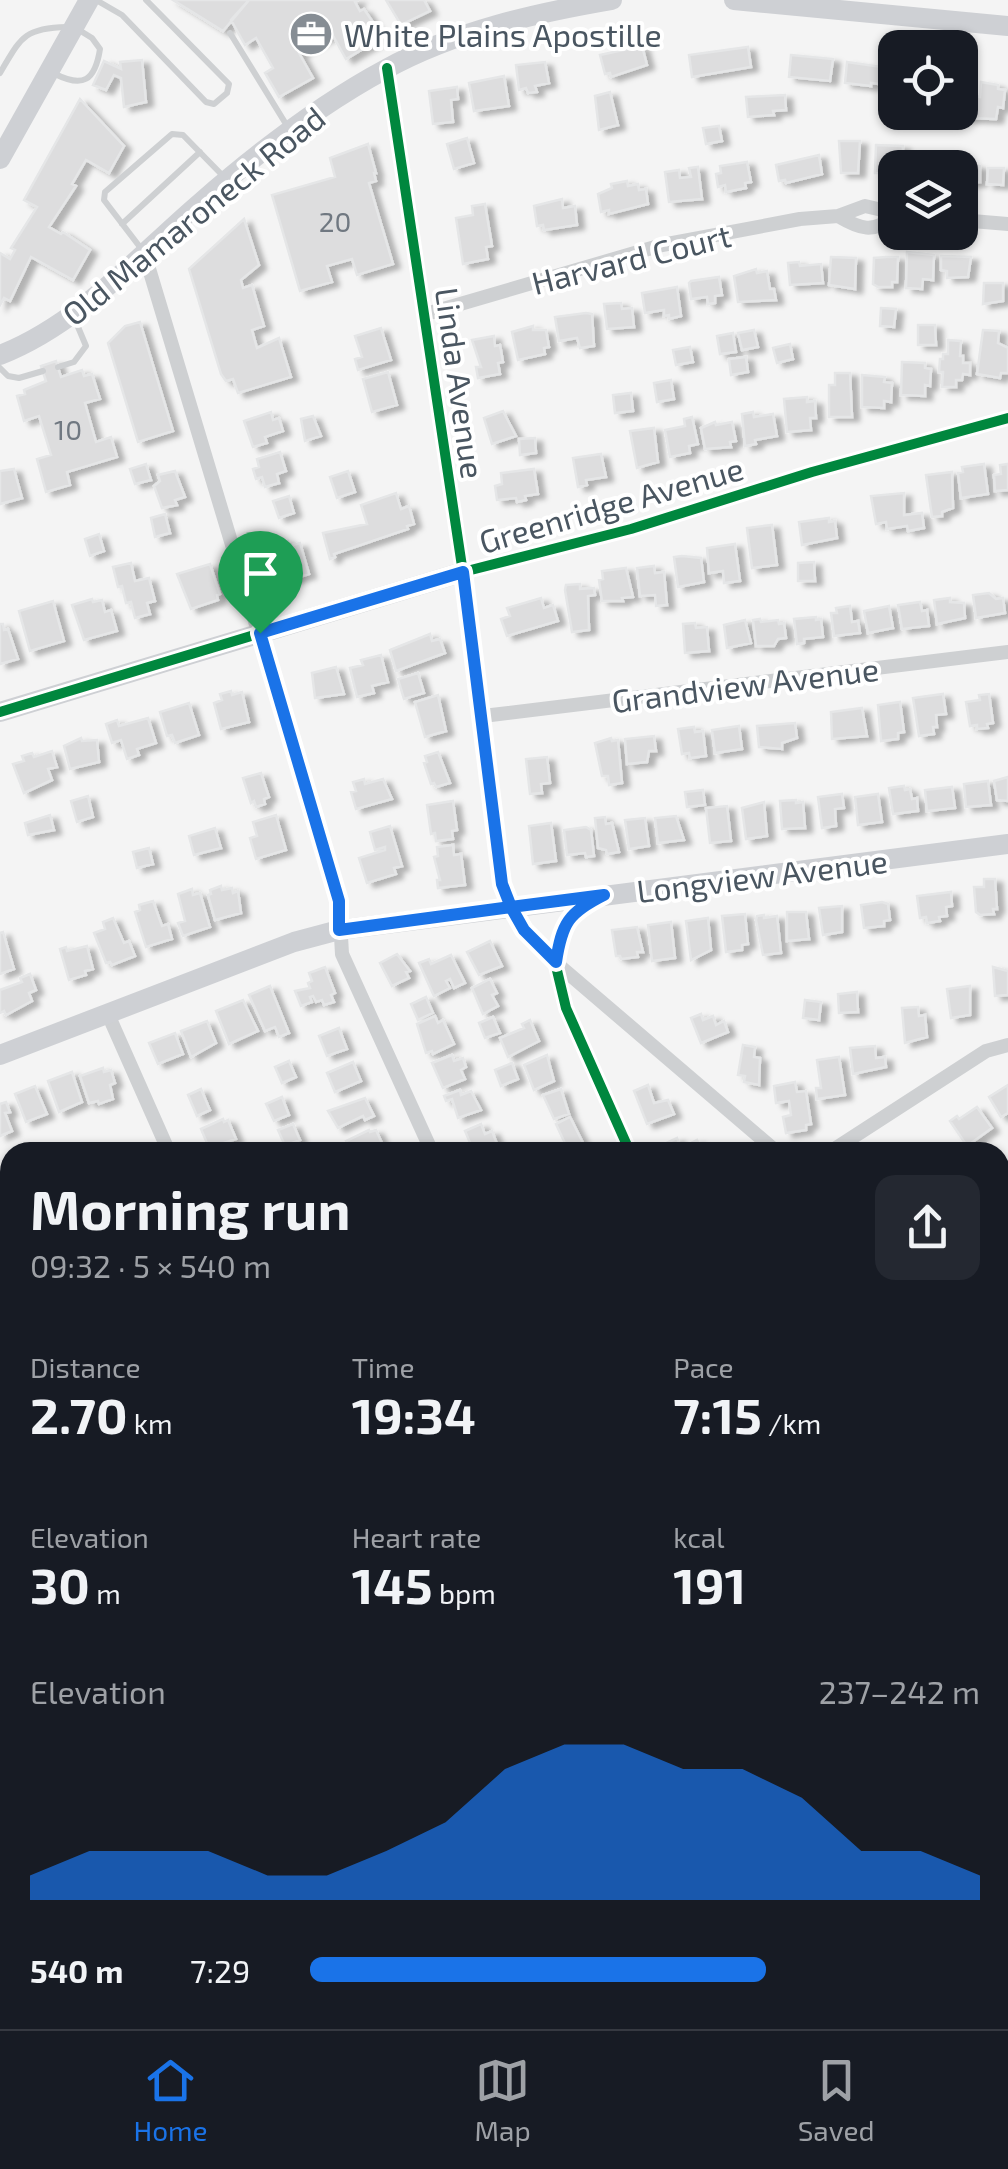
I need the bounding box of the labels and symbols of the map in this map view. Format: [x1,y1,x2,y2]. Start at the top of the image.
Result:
office icon: White Plains Apostille [288,11,334,57]
place label: White Plains Apostille [344,15,662,53]
street label: Old Mamaroneck Road [54,98,332,332]
house number: 20 [319,204,351,238]
street label: Harvard Court [528,215,734,301]
street label: Linda Avenue [429,285,493,481]
house number: 10 [54,412,82,446]
street label: Greenridge Avenue [475,448,747,560]
pin [218,531,303,634]
street label: Grandview Avenue [609,649,881,719]
street label: Longview Avenue [634,841,890,909]

